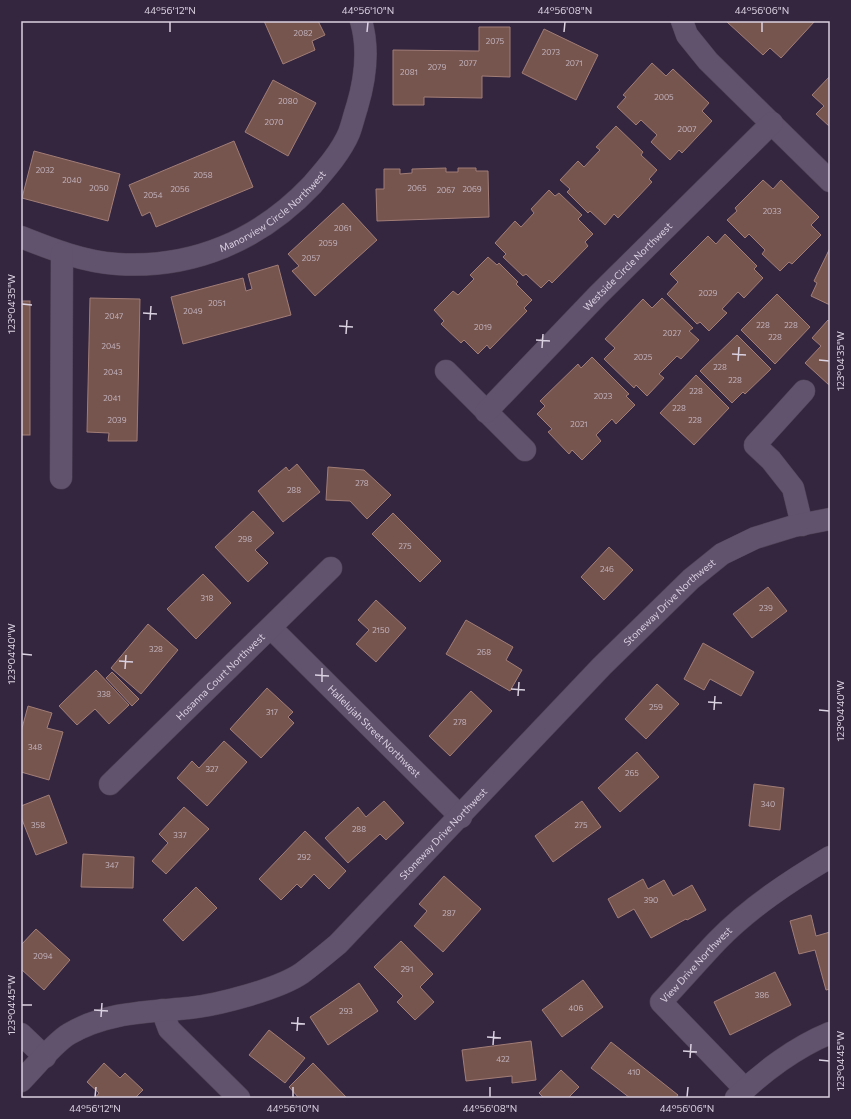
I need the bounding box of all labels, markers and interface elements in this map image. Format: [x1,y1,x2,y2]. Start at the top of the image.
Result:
text: 44°56'12"N [144,4,196,16]
text: 44°56'10"N [342,4,394,16]
text: 44°56'08"N [538,4,592,16]
text: 44°56'06"N [735,4,789,16]
house number: 2082 [294,28,313,38]
house number: 2075 [486,36,505,46]
house number: 2073 [542,47,561,57]
house number: 2077 [459,58,477,68]
house number: 2071 [565,58,583,68]
house number: 2079 [428,62,446,72]
house number: 2081 [400,67,418,77]
house number: 2005 [654,92,674,102]
house number: 2080 [278,96,298,106]
house number: 2070 [264,117,284,127]
house number: 2007 [677,124,697,134]
house number: 2032 [36,165,55,175]
street label: Manorview Circle Northwest [217,168,328,254]
house number: 2058 [193,170,213,180]
house number: 2040 [62,175,82,185]
house number: 2050 [89,183,109,193]
house number: 2065 [407,183,427,193]
house number: 2056 [170,184,190,194]
house number: 2069 [462,184,482,194]
house number: 2067 [437,185,455,195]
house number: 2054 [143,190,163,200]
house number: 2033 [763,206,782,216]
street label: Westside Circle Northwest [580,220,674,313]
house number: 2061 [334,223,352,233]
house number: 2059 [318,238,338,248]
house number: 2057 [302,253,320,263]
text: 123°04'35"W [5,274,17,334]
house number: 2029 [699,288,718,298]
house number: 2051 [208,298,226,308]
house number: 2049 [183,306,203,316]
house number: 2047 [105,311,123,321]
house number: 228 [756,320,770,330]
house number: 228 [784,320,798,330]
house number: 2019 [474,322,492,332]
house number: 2027 [663,328,681,338]
text: 123°04'35"W [834,331,846,391]
house number: 228 [768,332,782,342]
house number: 2045 [101,341,121,351]
house number: 2025 [634,352,653,362]
house number: 228 [713,362,727,372]
house number: 2043 [104,367,123,377]
house number: 228 [728,375,742,385]
house number: 228 [689,386,703,396]
house number: 2023 [594,391,613,401]
house number: 2041 [103,393,121,403]
house number: 228 [672,403,686,413]
house number: 2039 [107,415,127,425]
house number: 228 [688,415,702,425]
house number: 2021 [570,419,588,429]
house number: 278 [355,478,369,488]
house number: 288 [287,485,301,495]
house number: 298 [238,534,252,544]
house number: 275 [398,541,412,551]
street label: Stoneway Drive Northwest [621,556,718,648]
house number: 246 [600,564,614,574]
house number: 318 [201,593,214,603]
house number: 239 [759,603,773,613]
text: 123°04'40"W [5,623,17,685]
house number: 2150 [372,625,390,635]
street label: Hosanna Court Northwest [173,630,267,722]
house number: 328 [149,644,163,654]
house number: 268 [477,647,491,657]
text: 123°04'40"W [834,680,846,742]
street label: Hallelujah Street Northwest [326,682,423,780]
house number: 338 [97,689,111,699]
house number: 259 [649,702,663,712]
house number: 317 [266,707,278,717]
house number: 278 [453,717,467,727]
house number: 348 [28,742,42,752]
house number: 327 [205,764,219,774]
house number: 265 [625,768,639,778]
street label: Stoneway Drive Northwest [397,785,489,882]
house number: 340 [761,799,775,809]
house number: 358 [31,820,45,830]
house number: 275 [574,820,588,830]
house number: 288 [352,824,366,834]
house number: 337 [173,830,187,840]
house number: 292 [297,852,311,862]
house number: 347 [105,860,119,870]
house number: 390 [644,895,658,905]
house number: 287 [442,908,456,918]
street label: View Drive Northwest [657,924,734,1005]
house number: 2094 [33,951,53,961]
house number: 291 [401,964,413,974]
text: 123°04'45"W [5,975,17,1035]
house number: 386 [755,990,769,1000]
house number: 406 [569,1003,584,1013]
house number: 293 [339,1006,353,1016]
text: 123°04'45"W [834,1031,846,1091]
house number: 422 [496,1054,510,1064]
house number: 410 [627,1067,641,1077]
text: 44°56'12"N [69,1102,121,1114]
text: 44°56'10"N [267,1102,319,1114]
text: 44°56'08"N [463,1102,517,1114]
text: 44°56'06"N [660,1102,714,1114]

